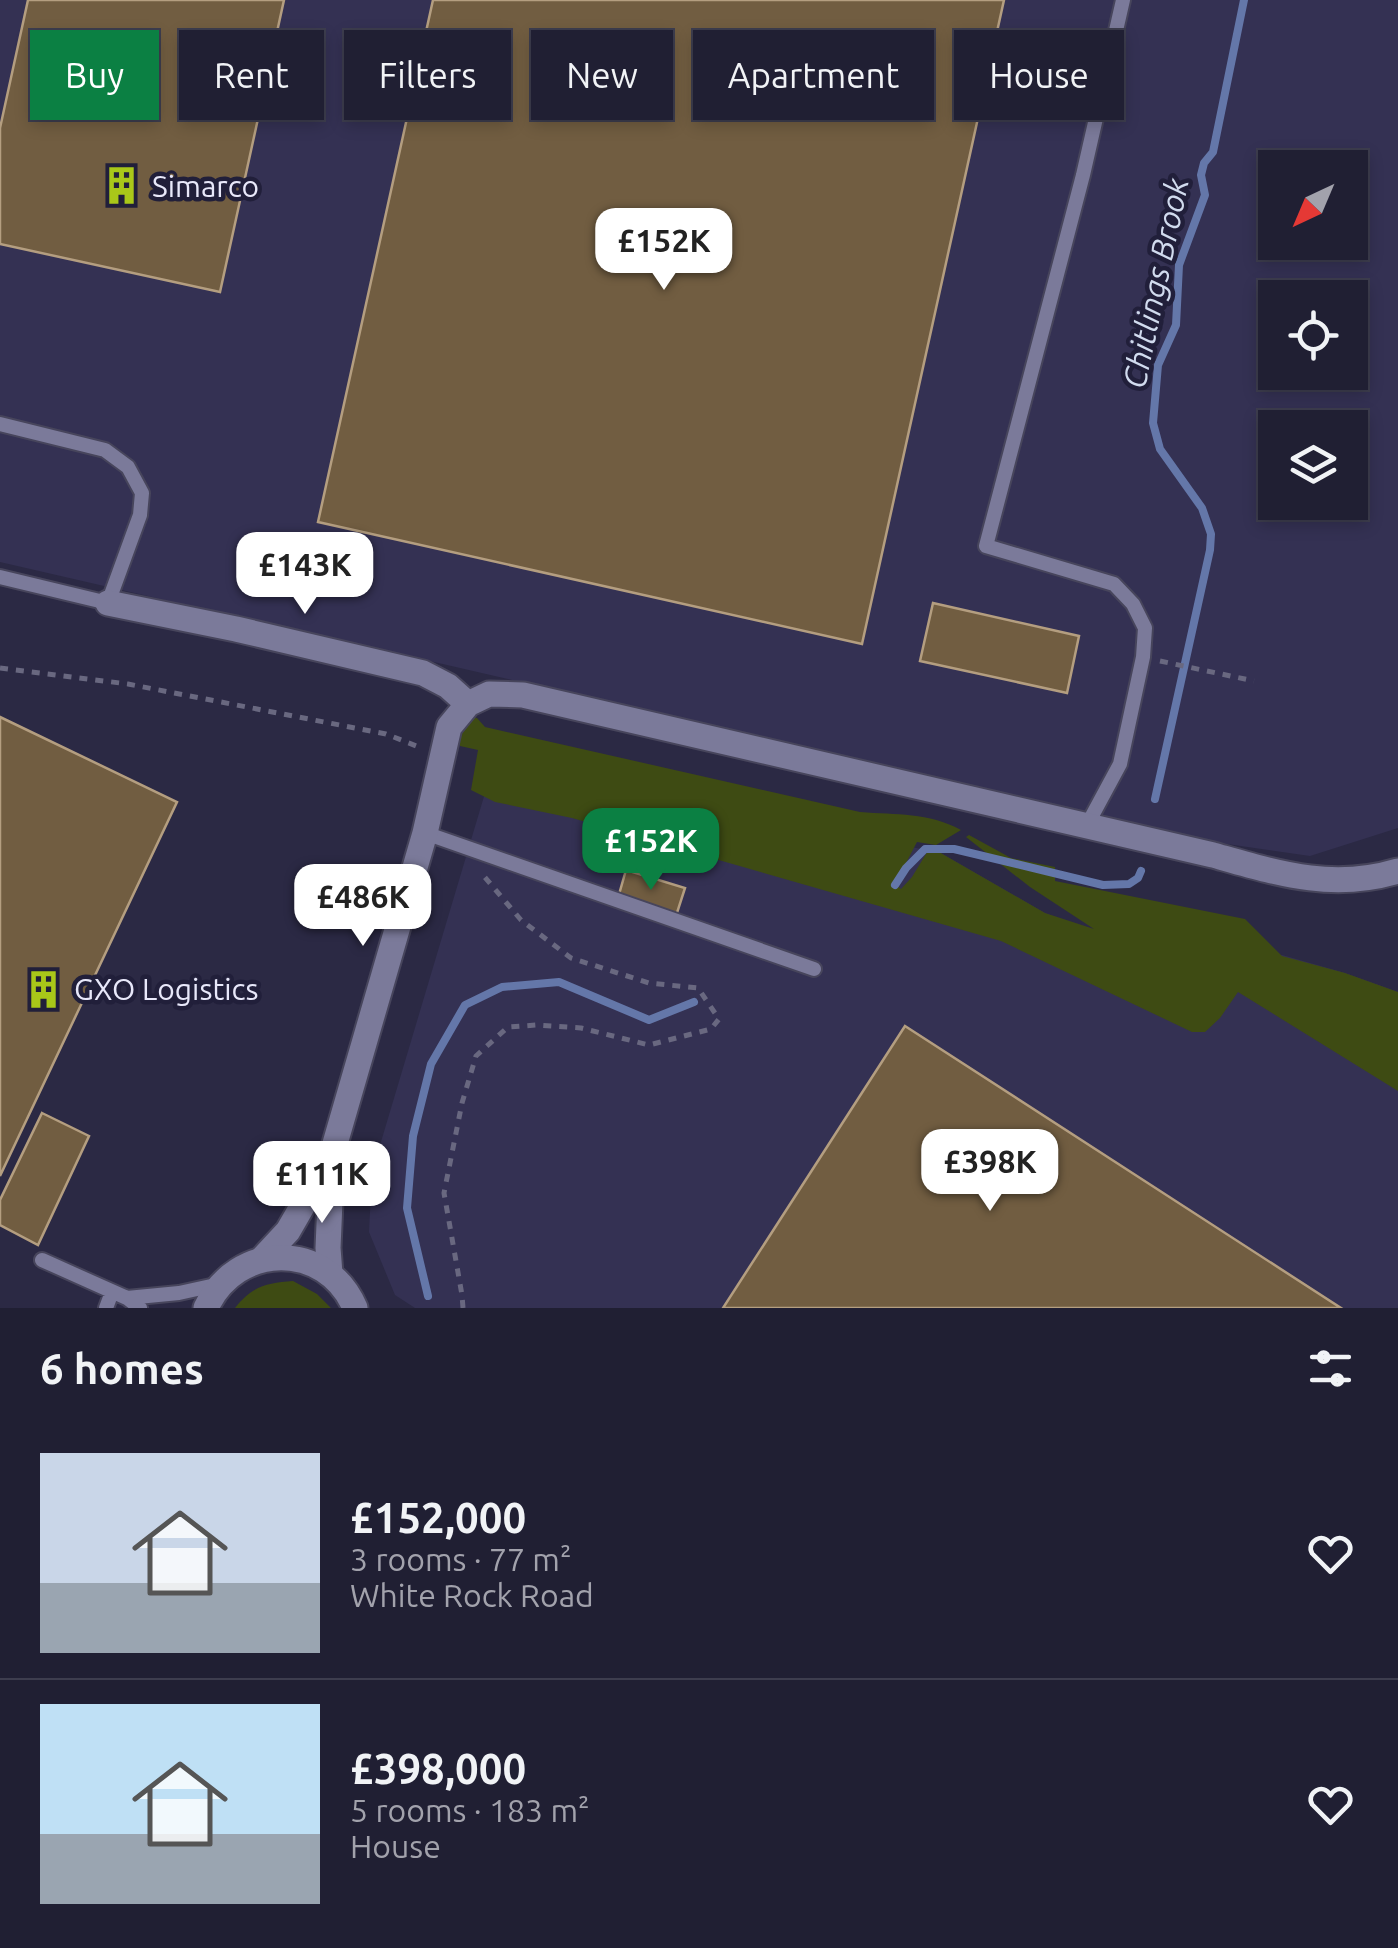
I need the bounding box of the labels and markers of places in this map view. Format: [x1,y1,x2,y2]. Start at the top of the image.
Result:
building icon: Simarco [101,165,143,207]
place label: Simarco [152,169,259,203]
pin: £152K [594,208,734,293]
pin: £143K [235,532,375,617]
pin: £152K [581,808,721,893]
pin: £486K [293,864,433,949]
building icon: GXO Logistics [23,968,65,1010]
place label: GXO Logistics [74,972,258,1006]
pin: £398K [920,1129,1060,1214]
pin: £111K [252,1141,392,1226]

